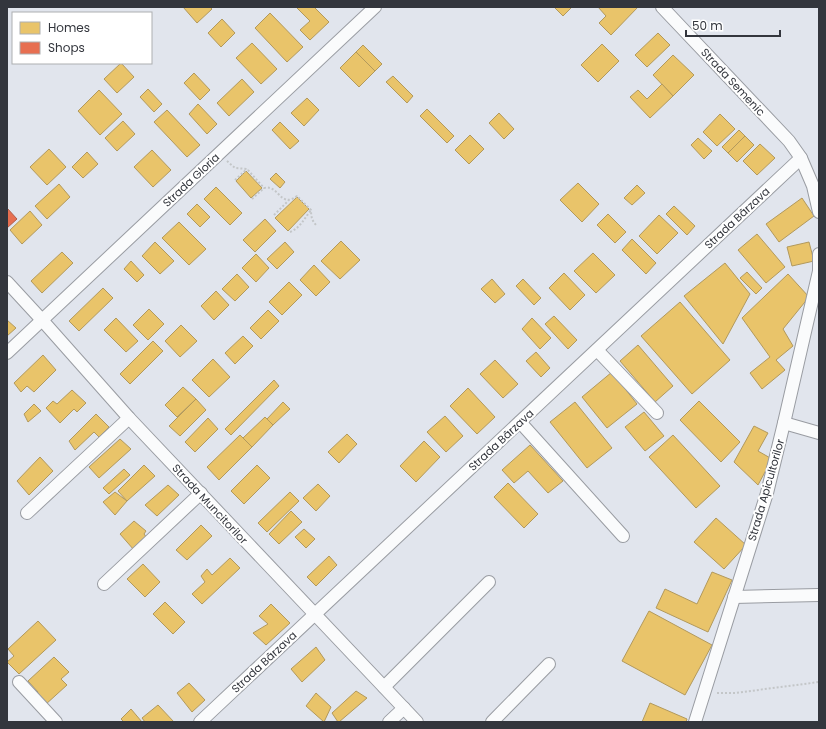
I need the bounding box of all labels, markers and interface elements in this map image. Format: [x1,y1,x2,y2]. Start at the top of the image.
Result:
legend [12,12,152,64]
scale bar [686,12,780,38]
text: 50 m [692,17,723,34]
text: Homes [48,19,90,36]
text: Shops [48,39,85,56]
street label: Strada Semenic [697,44,769,120]
street label: Strada Gloria [159,149,223,211]
street label: Strada Bârzava [701,183,773,253]
street label: Strada Bârzava [465,405,537,475]
street label: Strada Apicultorilor [744,437,788,543]
street label: Strada Muncitorilor [169,460,251,548]
street label: Strada Bârzava [228,627,300,697]

